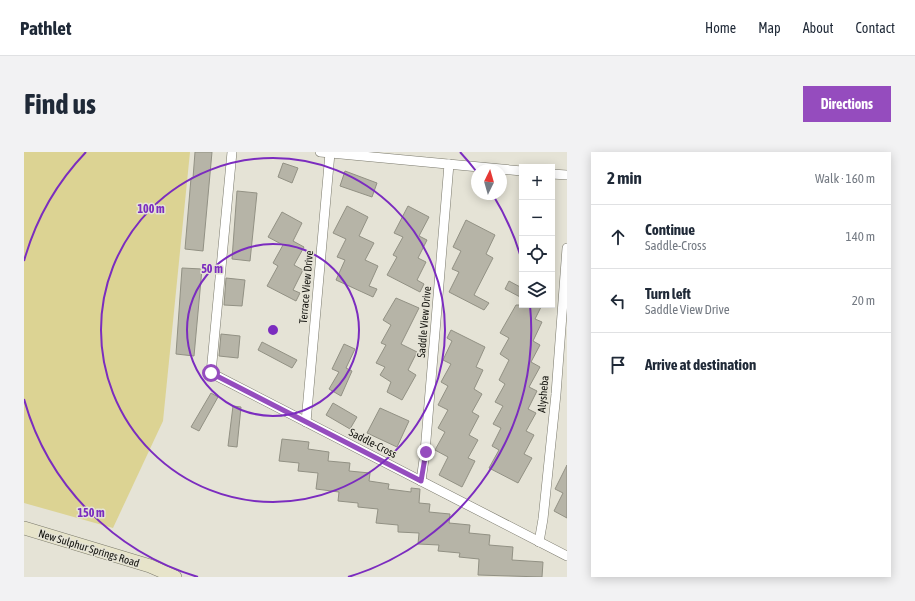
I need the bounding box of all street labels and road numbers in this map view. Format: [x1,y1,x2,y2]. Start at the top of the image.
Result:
street label: Terrace View Drive [297,250,315,324]
street label: Saddle View Drive [415,286,433,358]
street label: Alysheba [535,375,551,413]
street label: Saddle-Cross [347,426,399,460]
street label: New Sulphur Springs Road [37,527,141,569]

